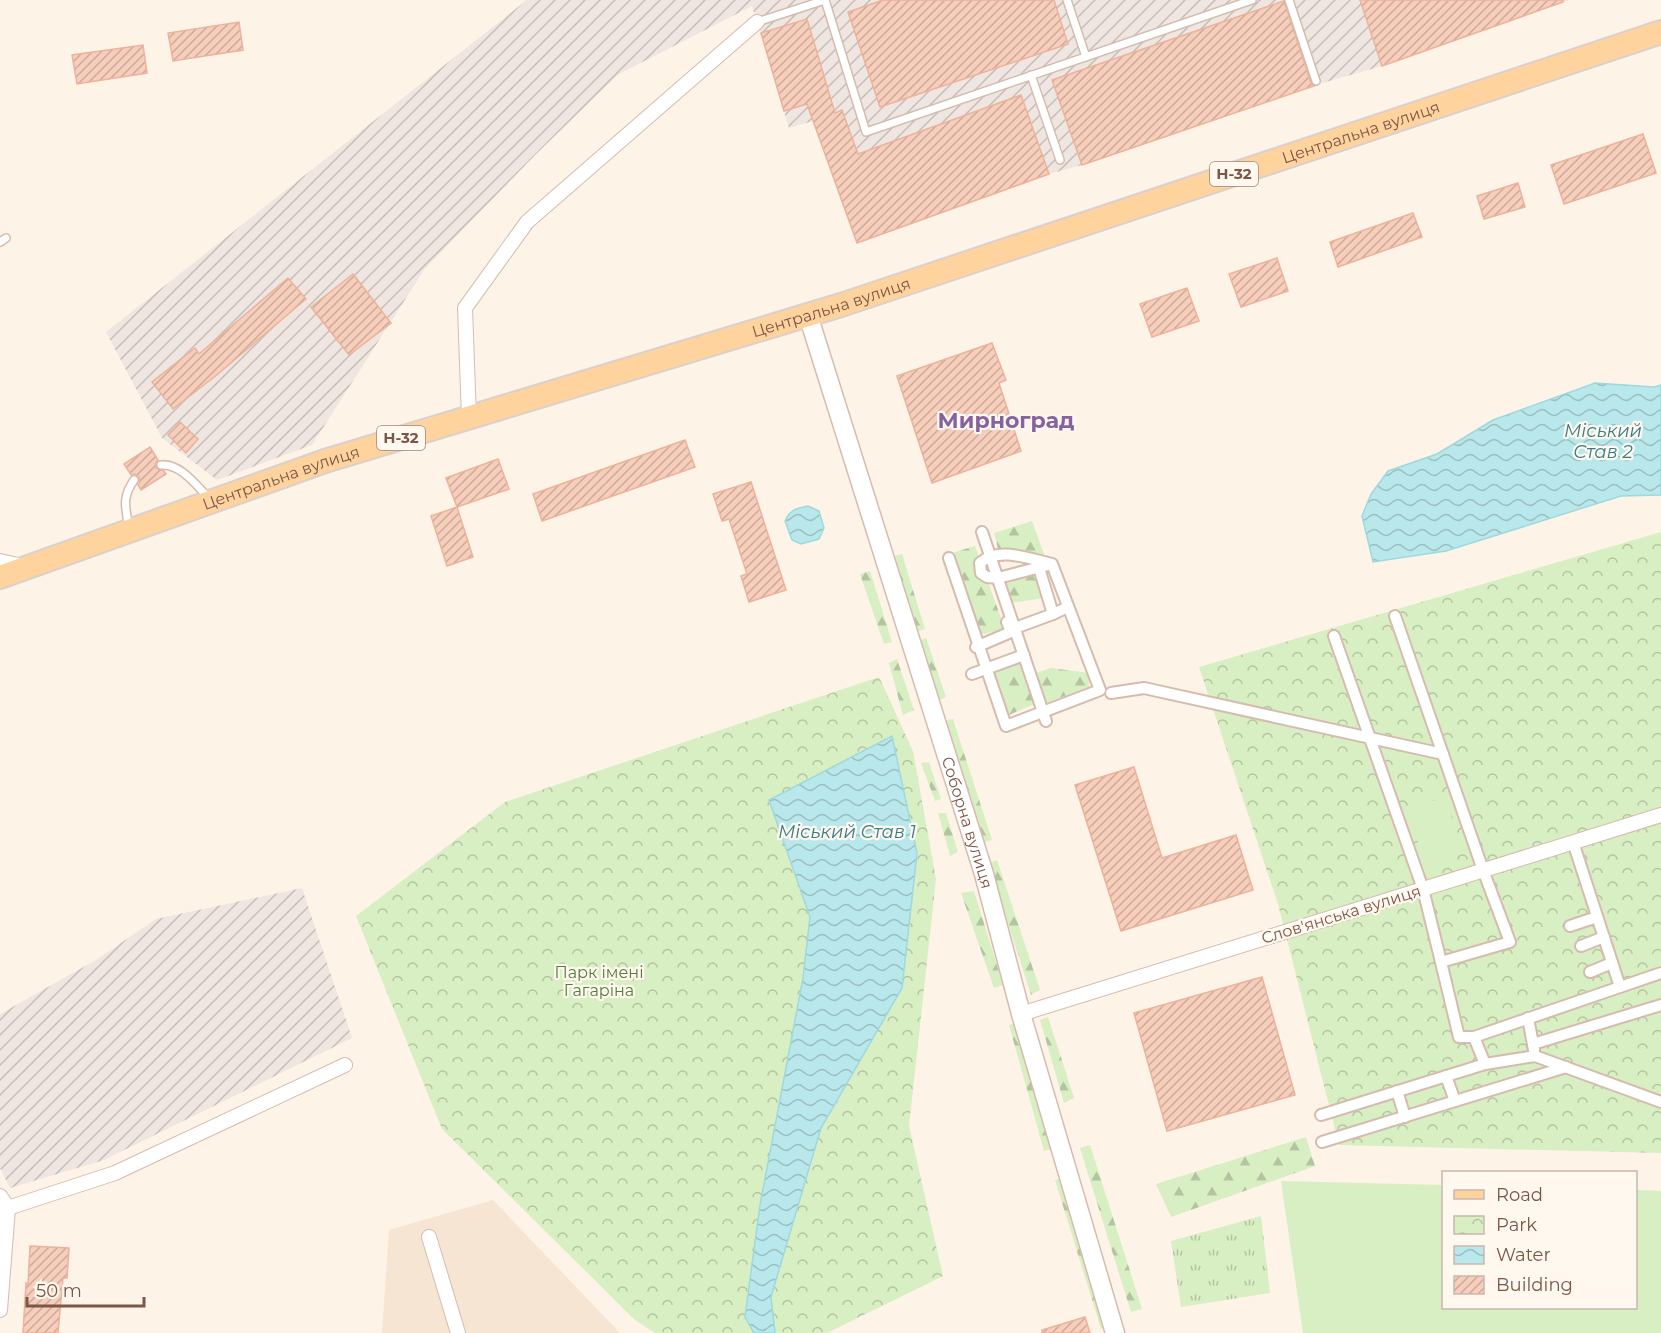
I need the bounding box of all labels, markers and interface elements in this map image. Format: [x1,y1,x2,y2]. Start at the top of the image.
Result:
street label: Центральна вулиця [1280,97,1442,168]
road number: Н-32 [1210,162,1258,186]
street label: Центральна вулиця [750,274,913,341]
district label: Мирноград [938,407,1074,434]
water label: Міський Став 2 [1564,420,1642,463]
road number: Н-32 [377,426,425,450]
street label: Центральна вулиця [200,442,362,514]
street label: Соборна вулиця [938,754,996,891]
water label: Міський Став 1 [778,821,917,843]
street label: Слов'янська вулиця [1259,881,1423,948]
park label: Парк імені Гагаріна [554,963,644,1000]
legend [1442,1171,1637,1309]
text: Road [1496,1184,1543,1206]
text: Park [1496,1214,1537,1236]
text: Water [1496,1244,1551,1266]
scale bar [27,1270,144,1308]
text: Building [1496,1274,1573,1296]
text: 50 m [36,1280,82,1302]

